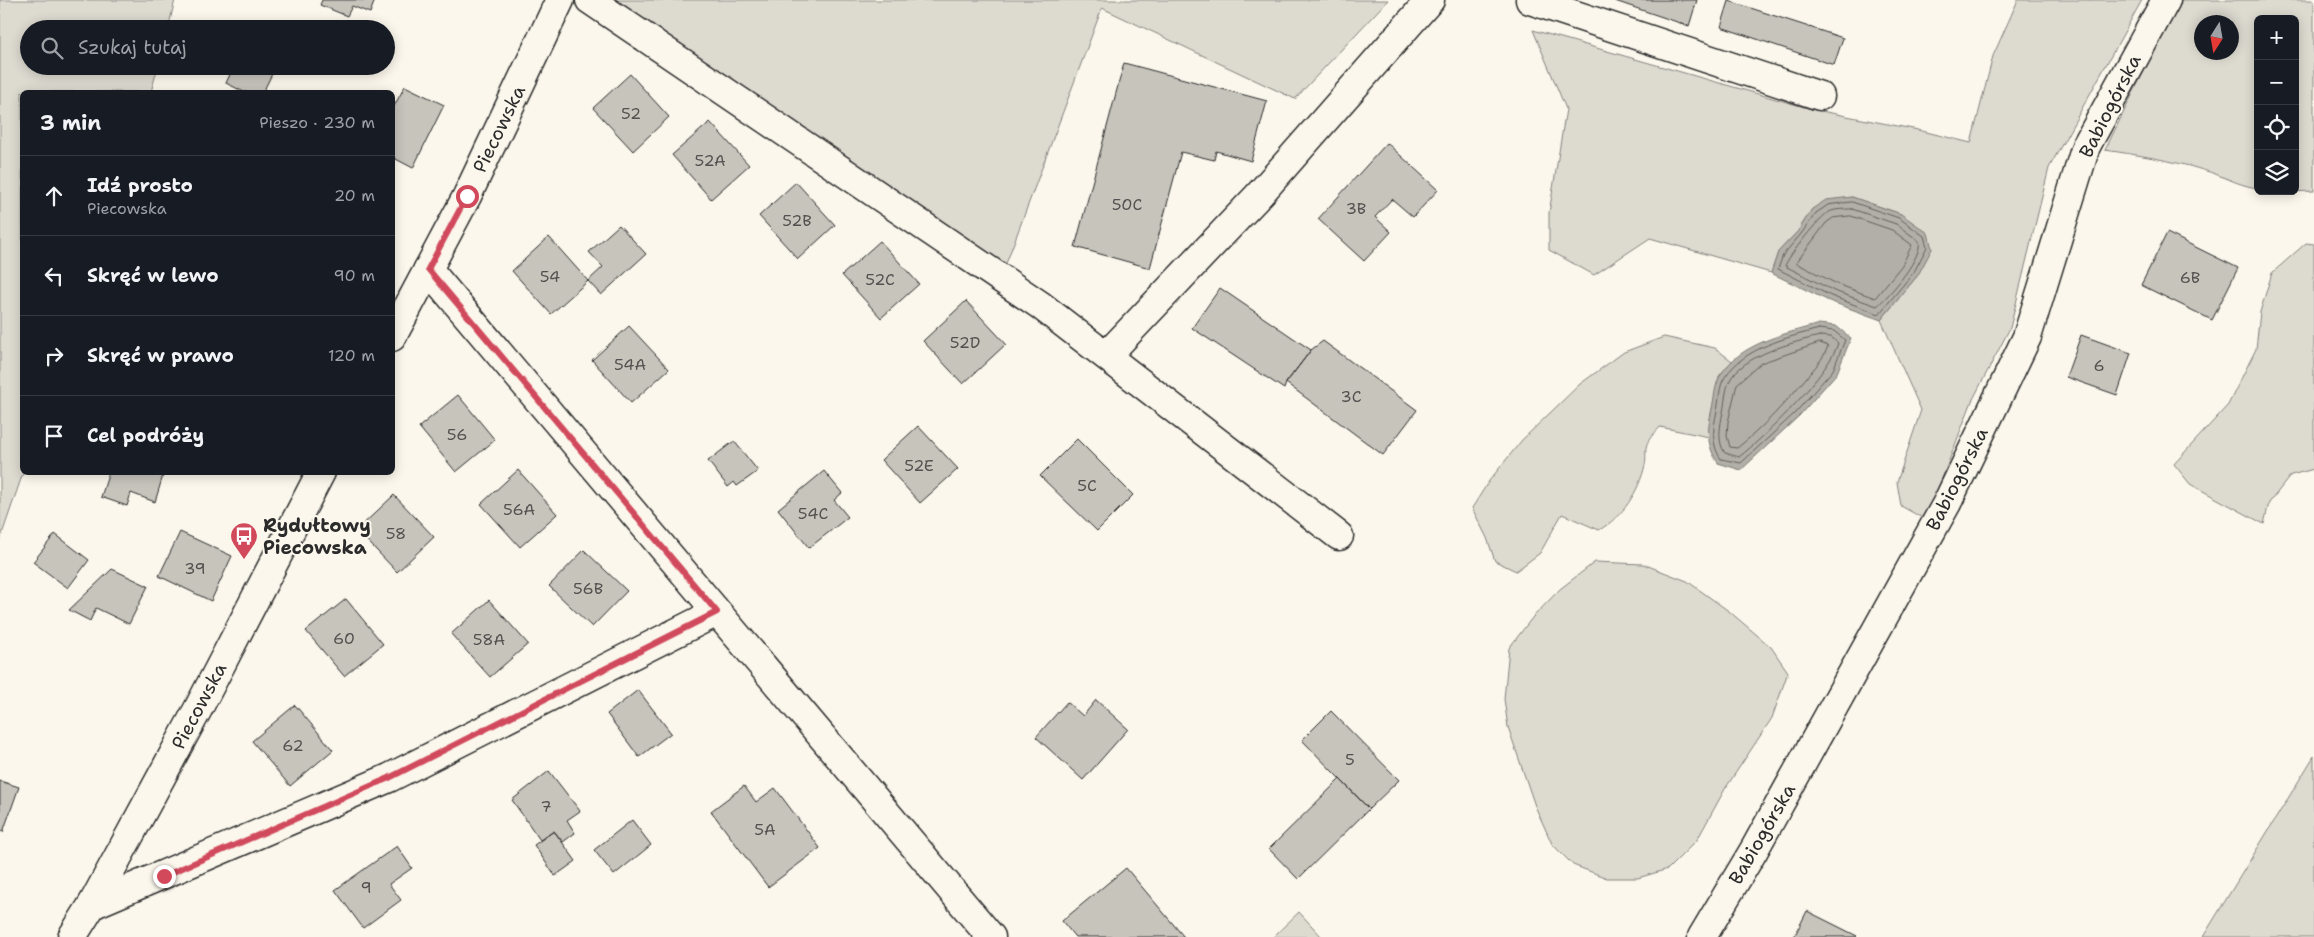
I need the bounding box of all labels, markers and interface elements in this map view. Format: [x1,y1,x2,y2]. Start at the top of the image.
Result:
north arrow [2194,15,2239,60]
map controls [2254,15,2299,195]
button: + [2254,15,2299,60]
search box [20,20,395,75]
icon: search [38,34,66,62]
text: Szukaj tutaj [78,35,187,60]
street label: Babiogórska [2073,50,2147,162]
button: − [2254,60,2299,105]
street label: Piecowska [467,81,531,177]
house number: 52 [621,103,641,124]
button: locate [2254,105,2299,150]
text: 3 min [40,109,101,137]
text: Pieszo · 230 m [259,112,375,133]
house number: 52A [694,150,726,171]
button: layers [2254,150,2299,195]
text: Idź prosto [87,173,193,198]
icon: ahead [40,182,68,210]
text: 20 m [334,185,375,206]
route start [456,185,479,208]
house number: 50C [1112,194,1143,215]
text: Piecowska [87,198,167,219]
house number: 3B [1346,198,1366,219]
house number: 52B [782,210,812,231]
icon: left [40,262,68,290]
text: Skręć w lewo [87,263,219,288]
text: 90 m [334,265,375,286]
house number: 54 [540,266,560,287]
house number: 6B [2180,267,2200,288]
house number: 52C [865,269,895,290]
house number: 52D [950,332,980,353]
icon: right [40,342,68,370]
text: Skręć w prawo [87,343,234,368]
text: 120 m [328,345,375,366]
house number: 54A [614,354,646,375]
house number: 6 [2093,355,2105,376]
house number: 3C [1340,386,1362,407]
icon: arrive [40,422,68,450]
text: Cel podróży [87,423,204,448]
street label: Babiogórska [1920,423,1994,535]
house number: 56 [447,424,467,445]
house number: 52E [904,455,934,476]
house number: 5C [1077,475,1097,496]
house number: 56A [503,499,535,520]
house number: 54C [798,503,828,524]
place label: Rydułtowy Piecowska [263,513,371,560]
bus stop icon: Rydułtowy Piecowska [229,521,259,560]
house number: 58 [386,523,406,544]
house number: 39 [184,558,206,579]
house number: 56B [573,578,603,599]
house number: 60 [333,628,355,649]
house number: 58A [473,629,505,650]
street label: Piecowska [166,658,232,754]
house number: 62 [282,735,304,756]
house number: 5 [1345,749,1355,770]
street label: Babiogórska [1723,779,1801,889]
house number: 7 [540,796,552,817]
house number: 5A [754,819,776,840]
route end [153,865,176,888]
house number: 9 [360,877,372,898]

